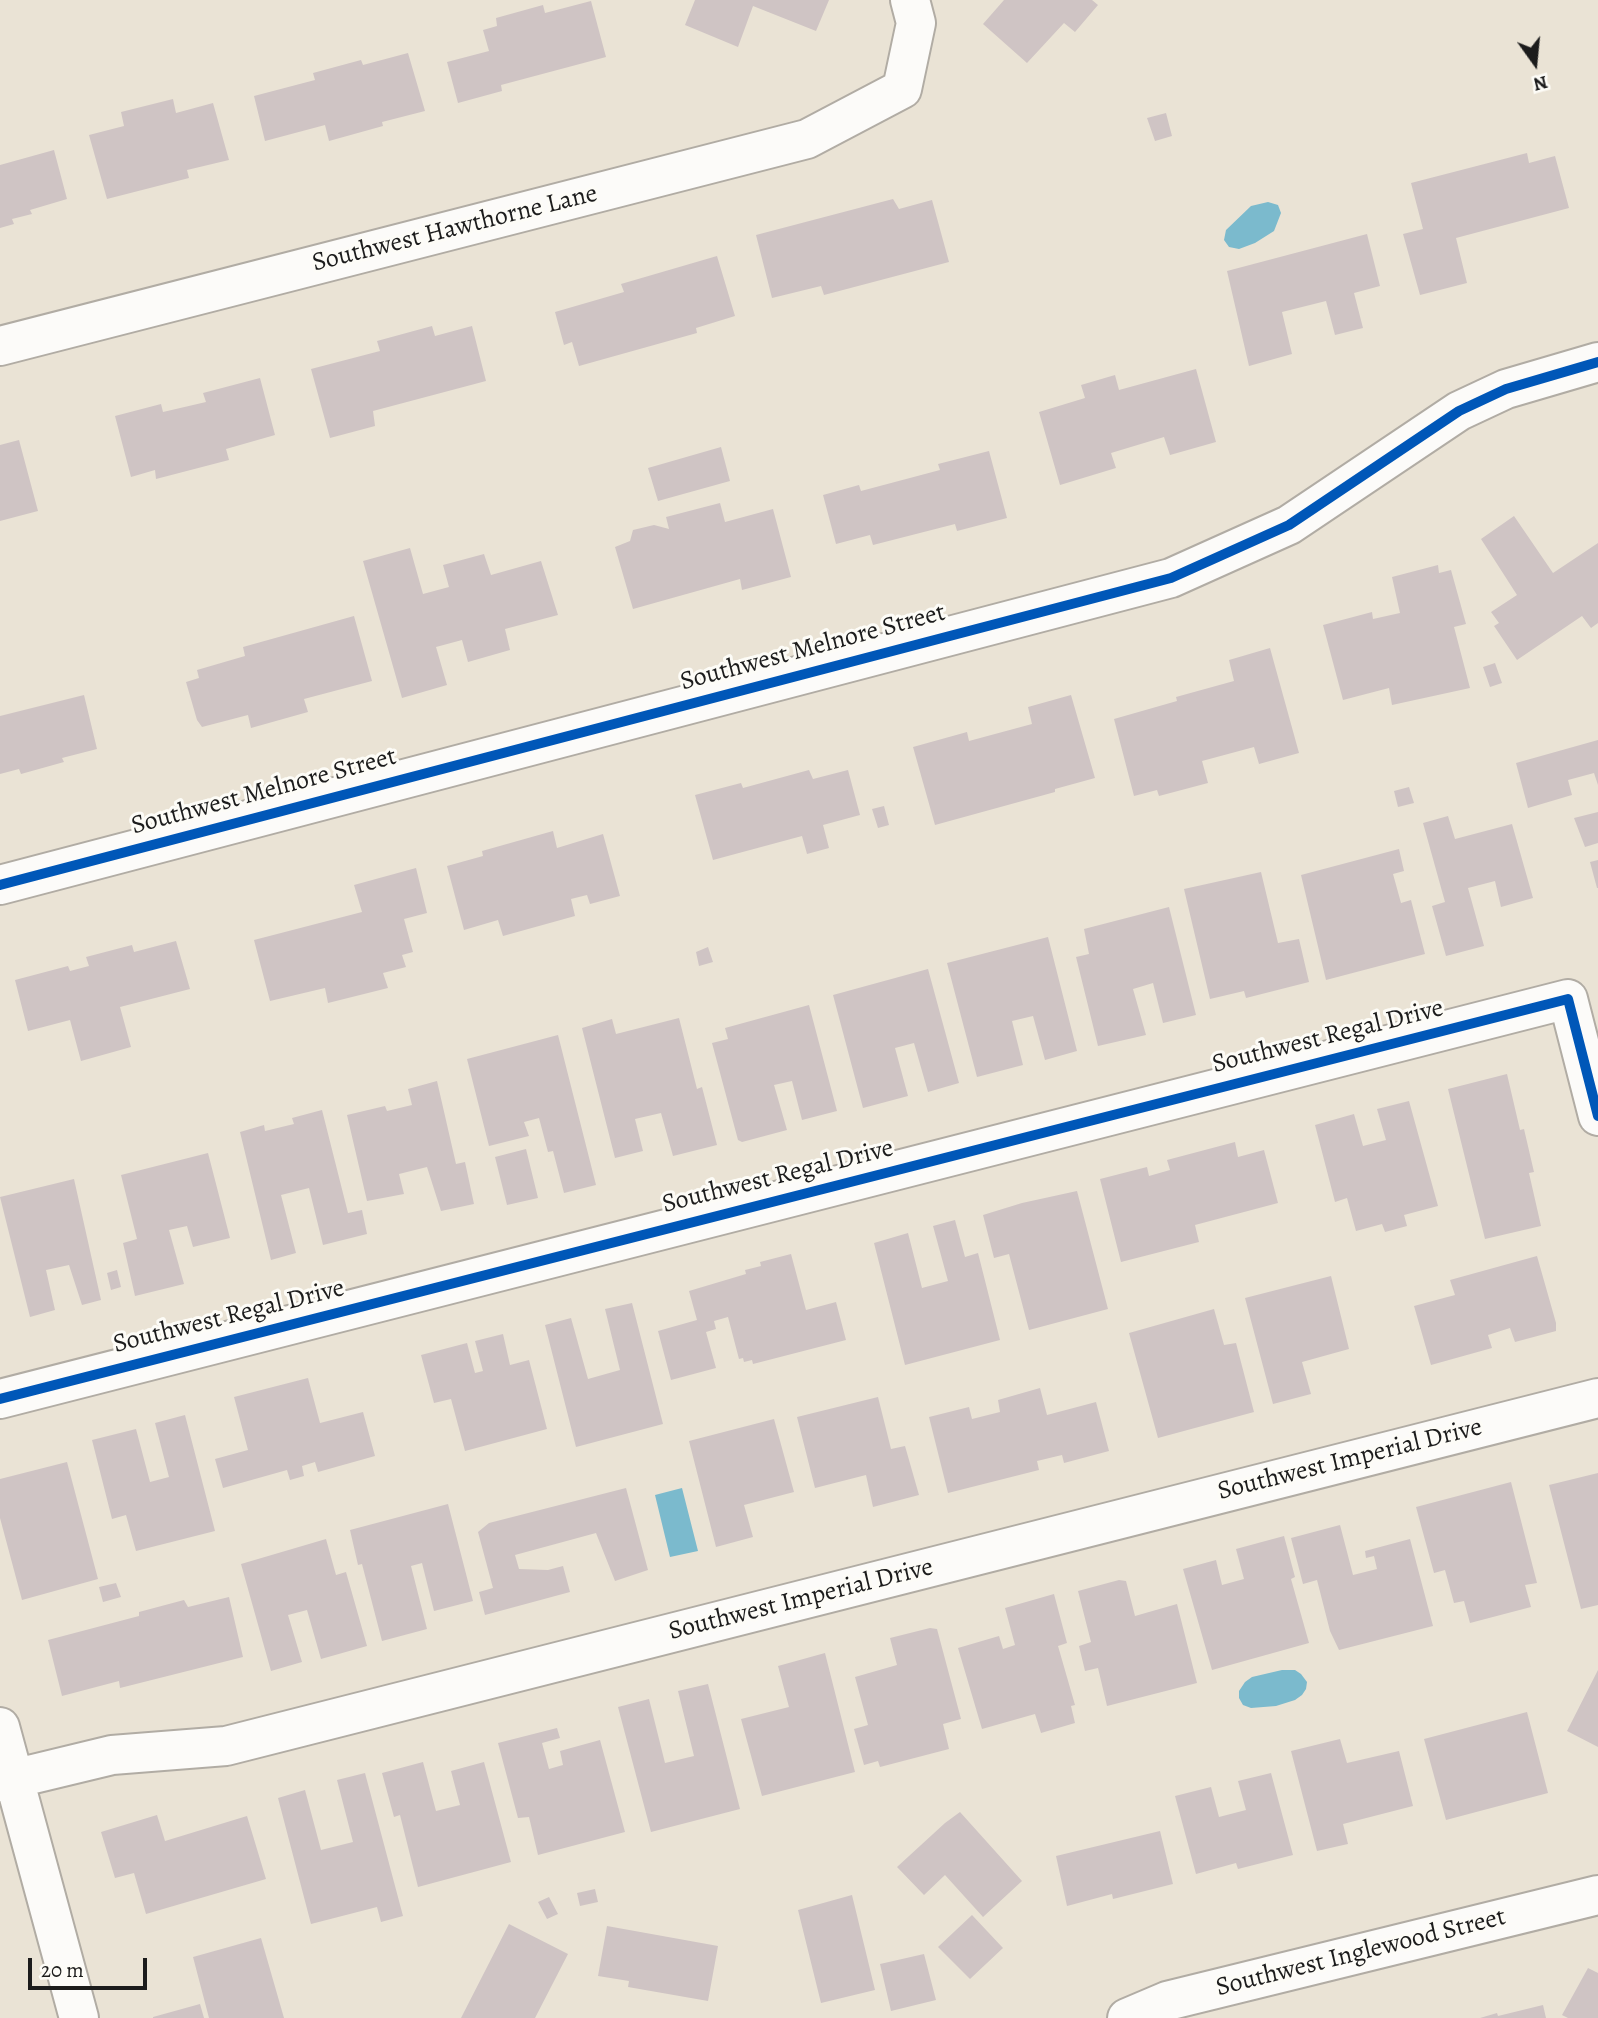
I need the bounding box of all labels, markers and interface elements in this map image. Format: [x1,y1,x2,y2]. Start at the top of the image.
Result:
north arrow [1500,28,1570,98]
text: N [1530,69,1550,98]
street label: Southwest Hawthorne Lane [309,178,601,280]
street label: Southwest Melnore Street [677,598,949,698]
street label: Southwest Melnore Street [128,742,400,842]
street label: Southwest Regal Drive [1209,993,1447,1081]
street label: Southwest Regal Drive [659,1133,897,1221]
street label: Southwest Regal Drive [110,1273,348,1361]
street label: Southwest Imperial Drive [1215,1412,1485,1508]
street label: Southwest Imperial Drive [666,1552,936,1648]
street label: Southwest Inglewood Street [1213,1902,1509,2004]
scale bar [32,1944,150,1988]
text: 20 m [41,1956,84,1984]

